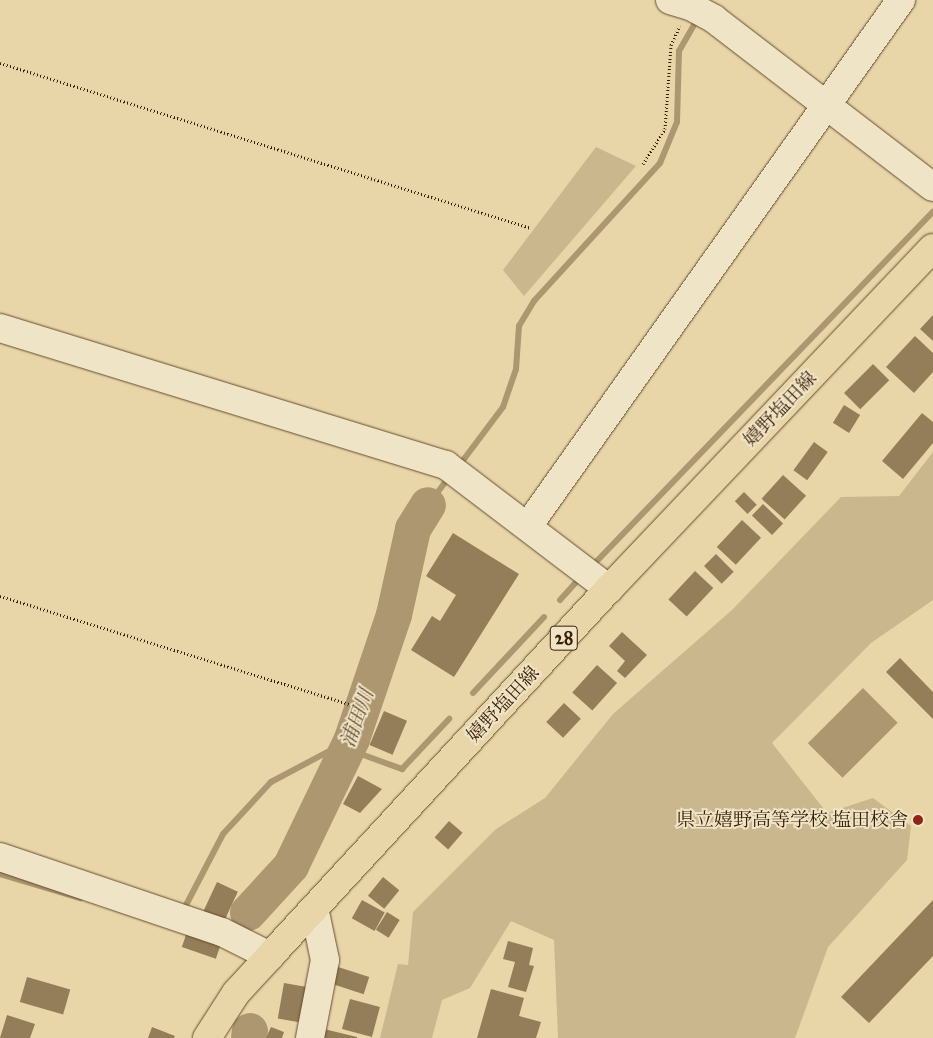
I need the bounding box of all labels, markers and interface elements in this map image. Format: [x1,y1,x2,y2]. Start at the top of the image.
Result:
street label: 嬉野塩田線 [739,367,821,451]
road number: 28 [549,622,579,654]
street label: 嬉野塩田線 [462,661,544,747]
water label: 浦田川 [335,686,379,750]
place label: 県立嬉野高等学校 塩田校舎 [676,809,908,831]
marker: 県立嬉野高等学校 塩田校舎 [912,814,924,826]

